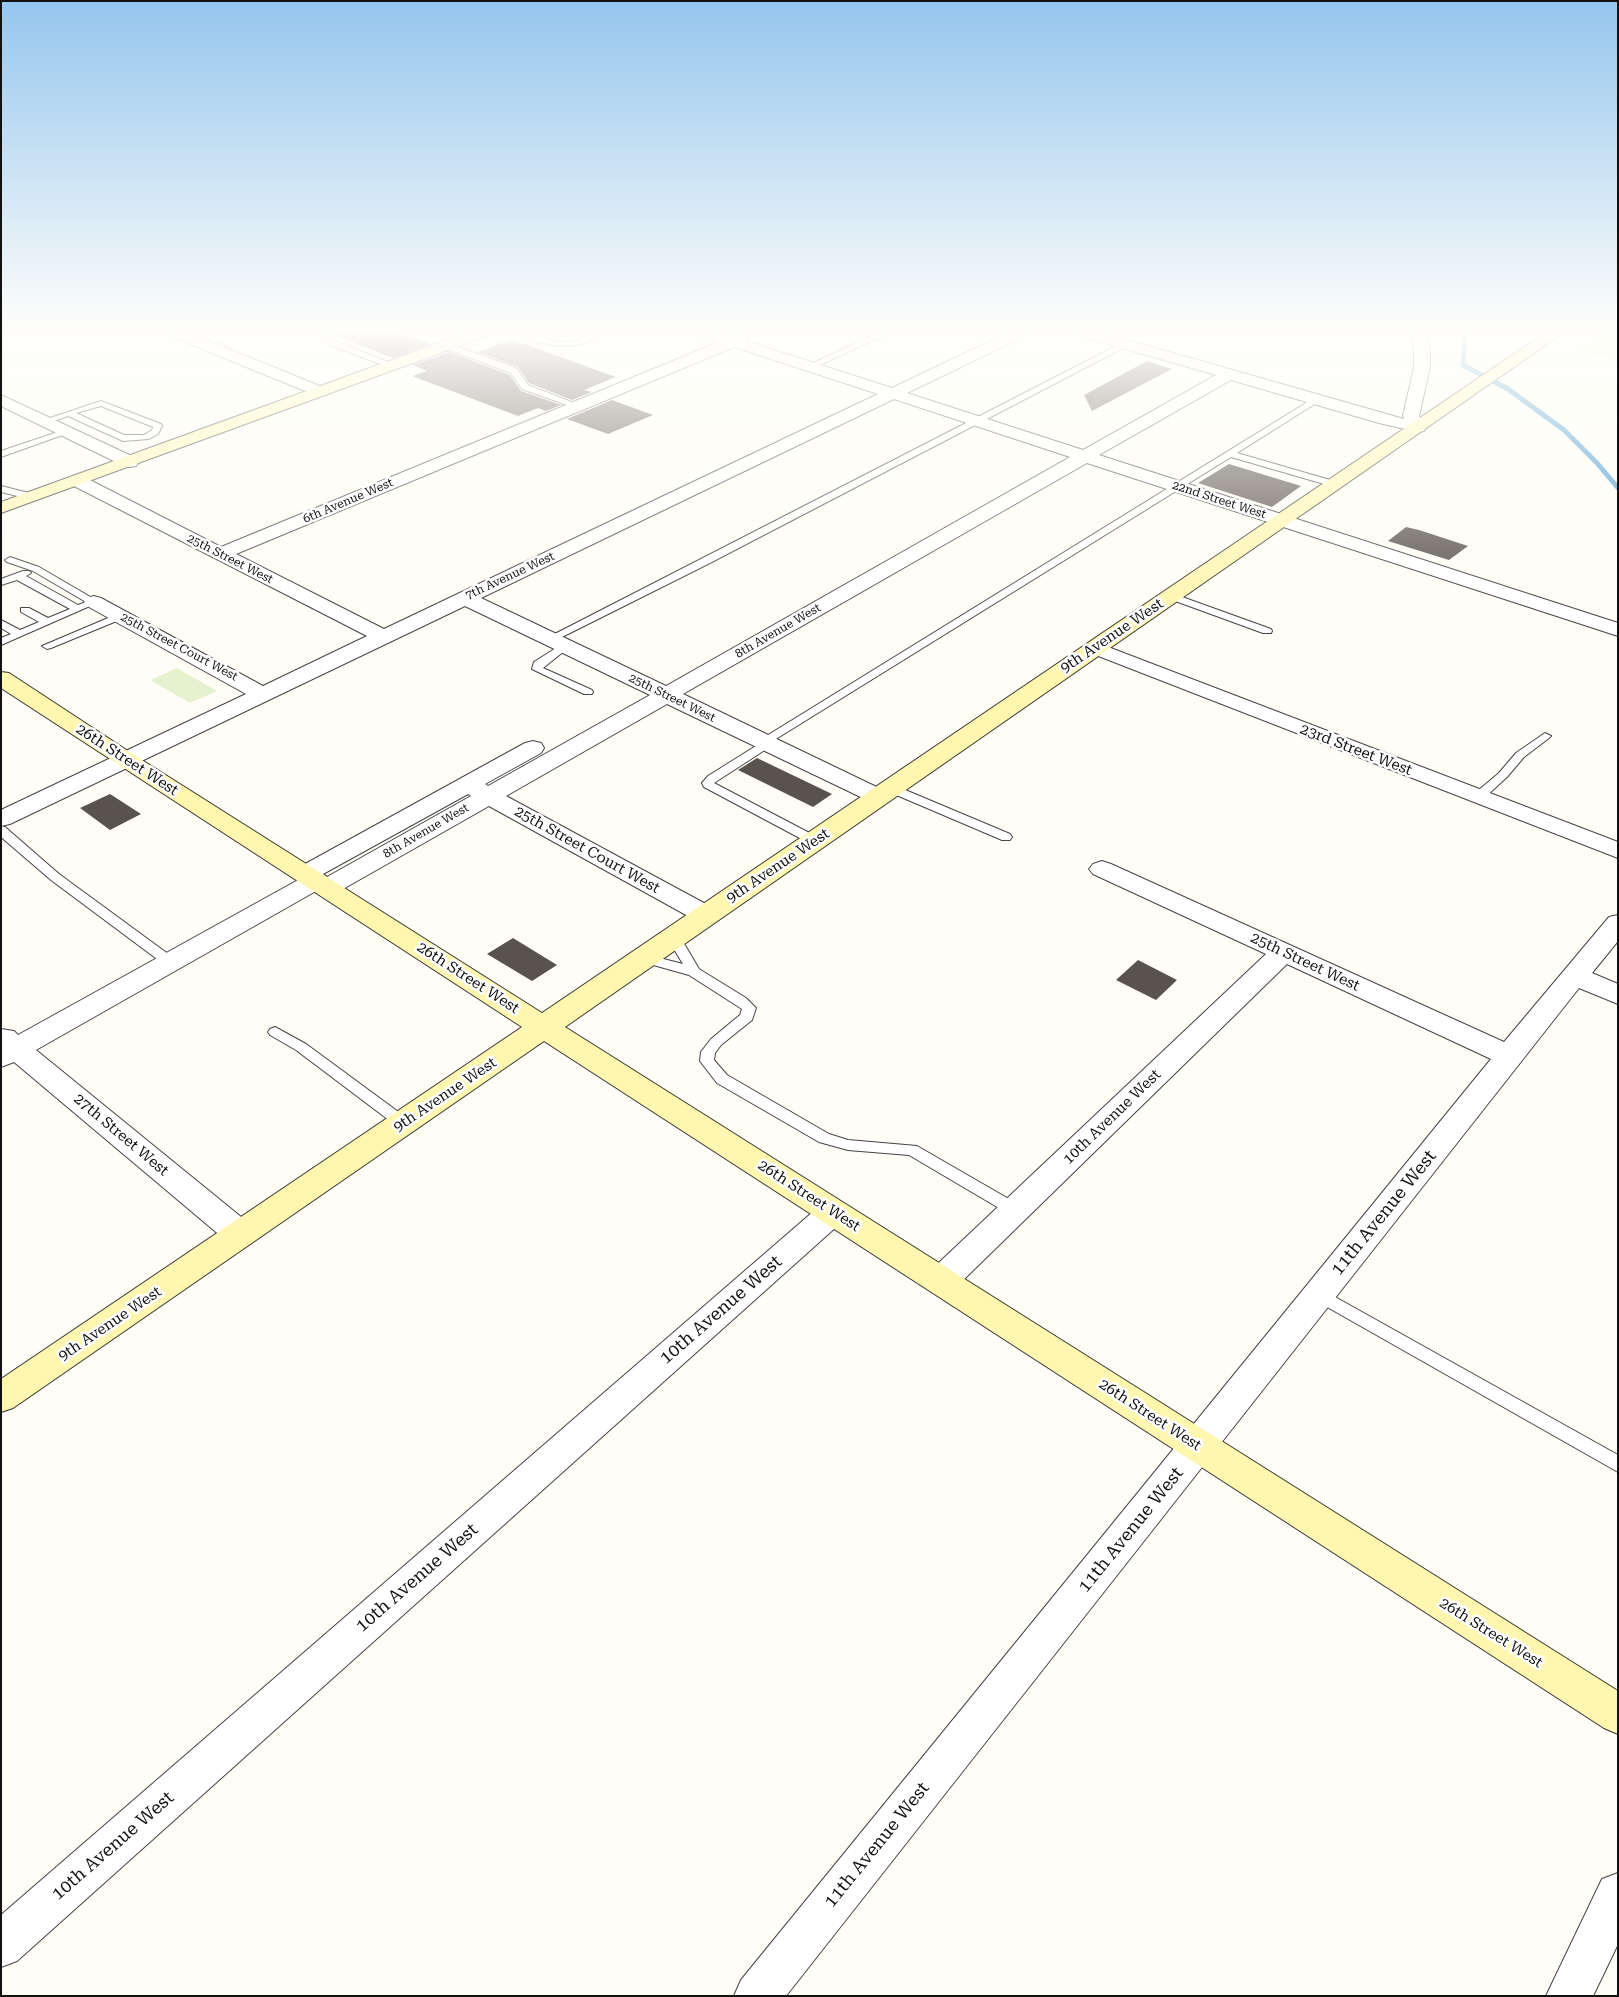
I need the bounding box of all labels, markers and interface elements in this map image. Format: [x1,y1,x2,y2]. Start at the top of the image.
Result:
street label: 6th Avenue West [301,476,395,526]
street label: 22nd Street West [1170,478,1268,522]
street label: 25th Street West [185,531,275,587]
street label: 7th Avenue West [463,549,557,603]
street label: 9th Avenue West [1057,595,1167,677]
street label: 8th Avenue West [733,601,823,661]
street label: 25th Street Court West [118,610,240,684]
street label: 25th Street West [626,671,718,725]
street label: 26th Street West [73,720,181,800]
street label: 23rd Street West [1297,720,1415,780]
street label: 8th Avenue West [381,801,471,861]
street label: 25th Street Court West [511,803,663,897]
street label: 9th Avenue West [723,825,833,907]
street label: 25th Street West [1248,929,1362,995]
street label: 26th Street West [414,938,522,1018]
street label: 9th Avenue West [390,1054,500,1136]
street label: 10th Avenue West [1059,1066,1165,1168]
street label: 27th Street West [70,1090,172,1180]
street label: 11th Avenue West [1327,1146,1441,1280]
street label: 26th Street West [755,1156,863,1236]
street label: 10th Avenue West [656,1251,786,1369]
street label: 9th Avenue West [55,1283,165,1365]
street label: 26th Street West [1096,1375,1204,1455]
street label: 11th Avenue West [1074,1463,1188,1597]
street label: 10th Avenue West [352,1519,482,1637]
street label: 26th Street West [1436,1594,1546,1672]
street label: 11th Avenue West [820,1778,934,1912]
street label: 10th Avenue West [48,1787,178,1905]

